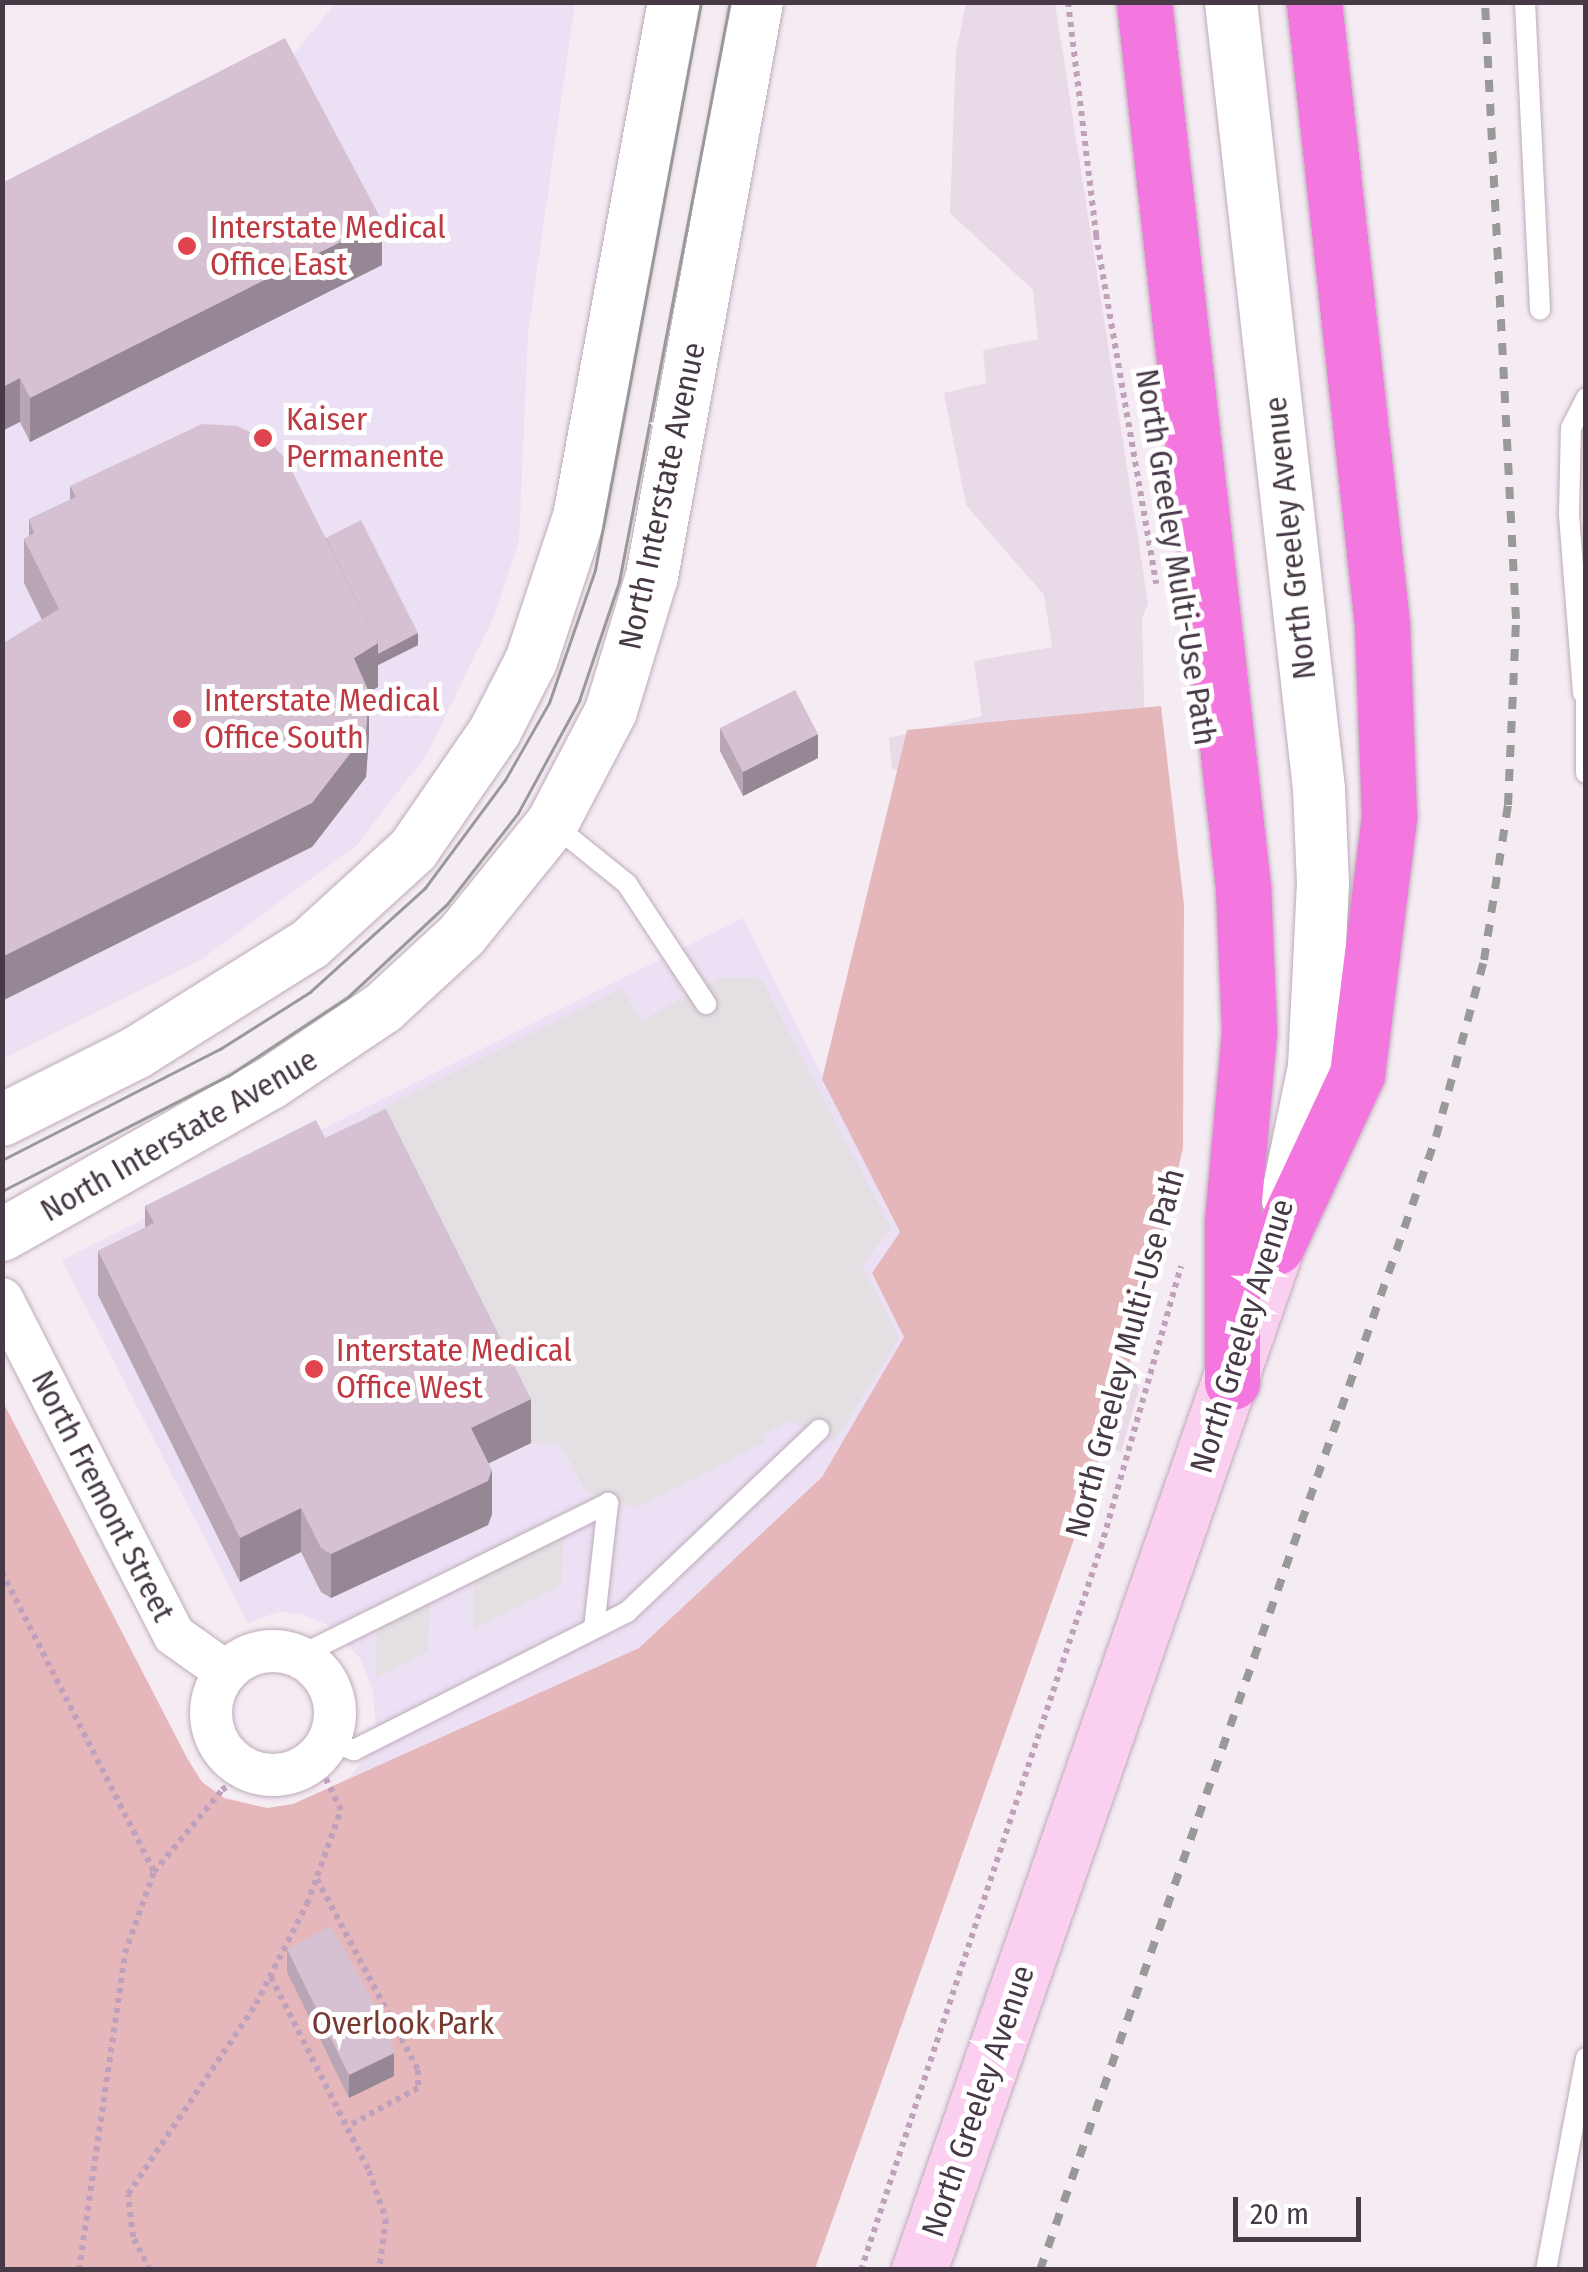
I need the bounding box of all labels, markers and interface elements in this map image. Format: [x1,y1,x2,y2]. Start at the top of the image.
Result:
place label: Interstate Medical Office East [210,209,446,284]
marker: Interstate Medical Office East [174,233,200,259]
street label: North Interstate Avenue [611,339,713,653]
street label: North Greeley Multi-Use Path [1127,366,1225,748]
street label: North Greeley Avenue [1256,395,1324,681]
place label: Kaiser Permanente [286,401,444,476]
marker: Kaiser Permanente [250,425,276,451]
place label: Interstate Medical Office South [204,682,440,757]
marker: Interstate Medical Office South [169,706,195,732]
street label: North Interstate Avenue [34,1040,324,1230]
street label: North Greeley Multi-Use Path [1057,1164,1193,1542]
street label: North Greeley Avenue [1182,1194,1302,1478]
place label: Interstate Medical Office West [336,1332,572,1407]
marker: Interstate Medical Office West [301,1356,327,1382]
street label: North Fremont Street [23,1364,183,1628]
street label: North Greeley Avenue [914,1960,1042,2242]
park label: Overlook Park [312,2004,494,2042]
scale bar [1238,2177,1366,2239]
text: 20 m [1250,2196,1309,2232]

